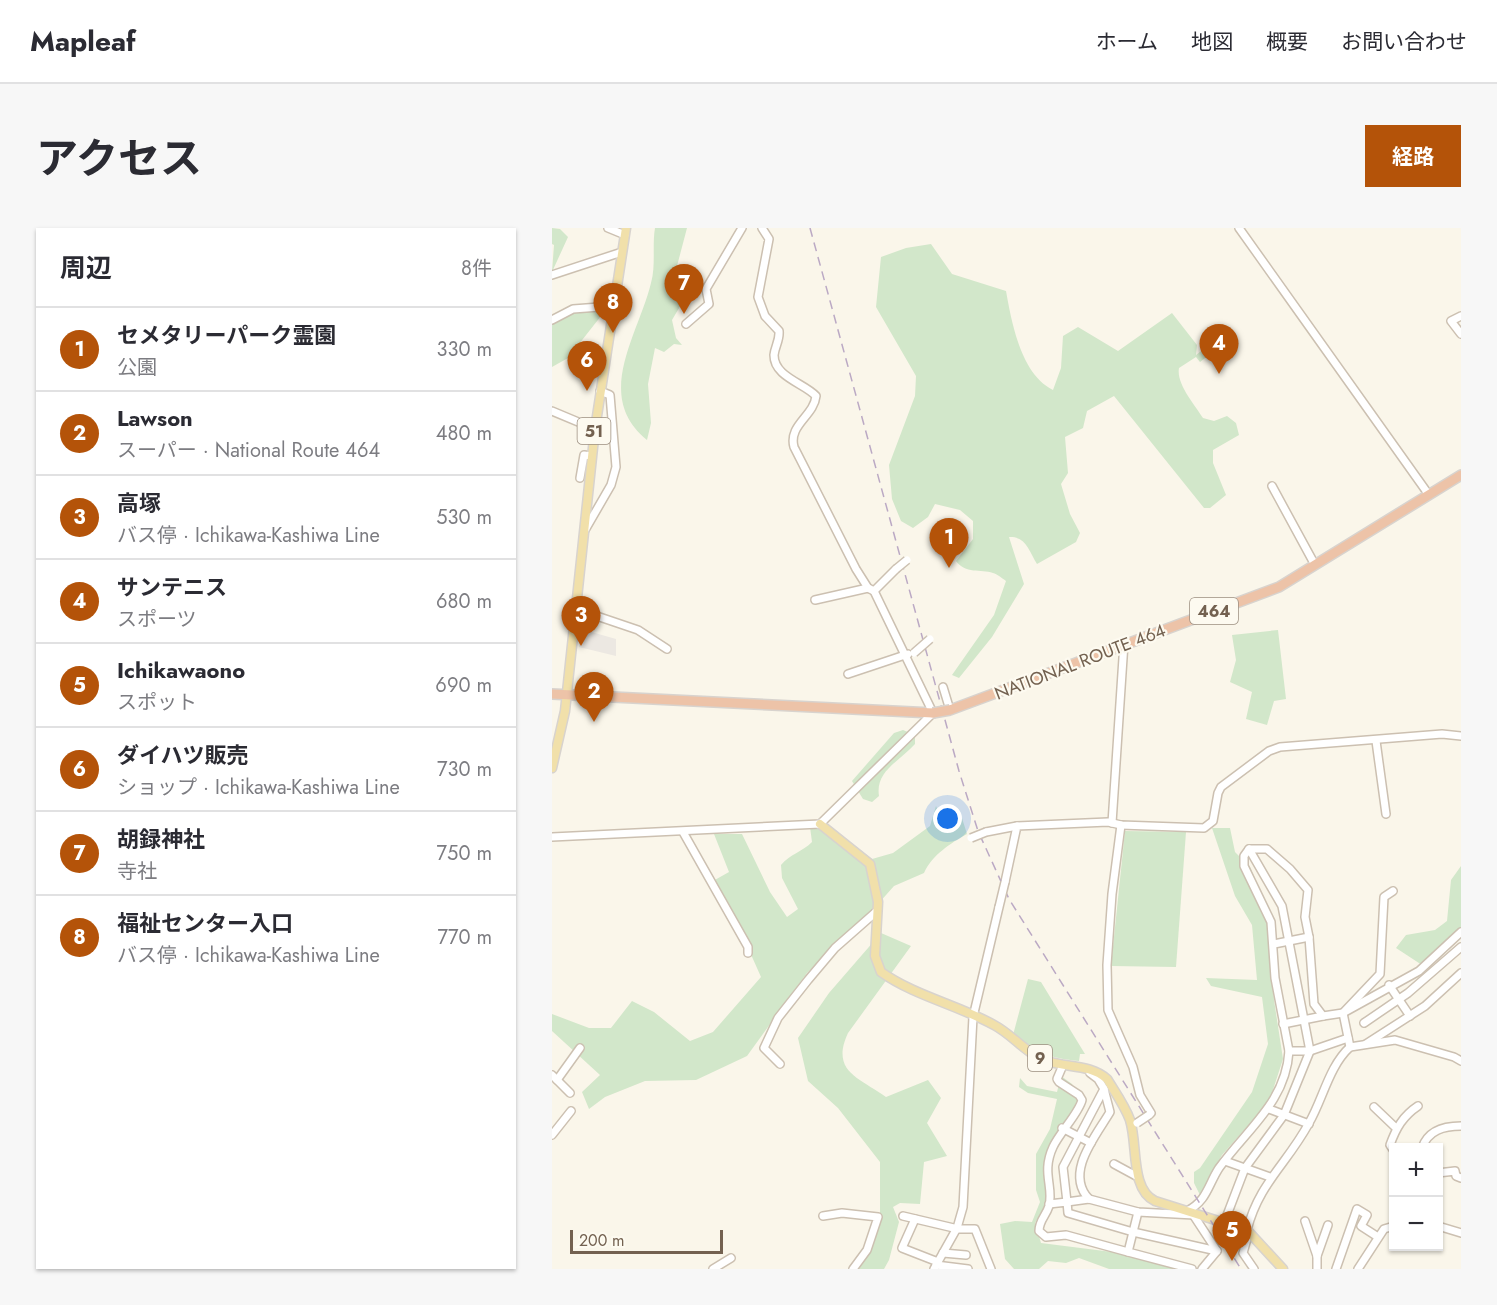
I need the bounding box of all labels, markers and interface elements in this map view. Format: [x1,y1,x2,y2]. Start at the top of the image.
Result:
text: Mapleaf [30,21,136,62]
text: ホーム [1096,27,1158,57]
text: 地図 [1191,27,1233,57]
text: 概要 [1266,27,1308,57]
text: お問い合わせ [1341,27,1467,57]
button: 経路 [1365,125,1461,187]
text: アクセス [36,128,202,189]
text: 周辺 [60,249,112,287]
text: 8件 [461,254,492,283]
pin: 7 [664,264,704,314]
pin: 8 [594,284,632,333]
text: セメタリーパーク霊園 [117,319,336,351]
pin: 4 [1200,324,1238,374]
text: 1 [74,335,85,364]
text: 330 m [437,335,492,364]
pin: 6 [567,342,606,391]
text: 公園 [117,353,157,382]
text: Lawson [117,402,193,434]
road number: 51 [578,418,610,444]
text: 2 [73,419,86,448]
text: 480 m [436,419,492,448]
text: スーパー · National Route 464 [117,436,380,465]
text: 高塚 [117,487,161,519]
text: 3 [73,503,86,532]
text: 530 m [436,503,492,532]
pin: 1 [930,518,968,568]
text: バス停 · Ichikawa-Kashiwa Line [117,521,380,550]
text: サンテニス [117,571,227,603]
text: 4 [73,587,86,616]
text: 680 m [436,587,492,616]
pin: 3 [561,596,600,646]
road number: 464 [1190,598,1238,624]
text: スポーツ [117,605,197,634]
street label: NATIONAL ROUTE 464 [991,617,1169,707]
text: Ichikawaono [117,654,245,686]
text: 5 [73,671,86,700]
text: 690 m [435,671,492,700]
pin: 2 [574,672,614,722]
text: スポット [117,688,197,717]
text: ダイハツ販売 [117,739,249,771]
text: 6 [73,755,86,784]
text: 730 m [437,755,492,784]
text: ショップ · Ichikawa-Kashiwa Line [117,773,400,802]
your location [933,804,962,833]
text: 胡録神社 [117,823,205,855]
text: 7 [73,839,86,868]
text: 750 m [437,839,492,868]
text: 寺社 [117,857,157,886]
text: 福祉センター入口 [117,907,293,939]
text: 8 [73,923,86,952]
text: 770 m [437,923,492,952]
text: バス停 · Ichikawa-Kashiwa Line [117,941,380,970]
road number: 9 [1028,1045,1052,1071]
map controls [1389,1143,1443,1251]
button: + [1389,1143,1443,1197]
button: − [1389,1197,1443,1251]
pin: 5 [1212,1212,1252,1261]
scale bar [570,1227,723,1254]
text: 200 m [579,1229,625,1252]

